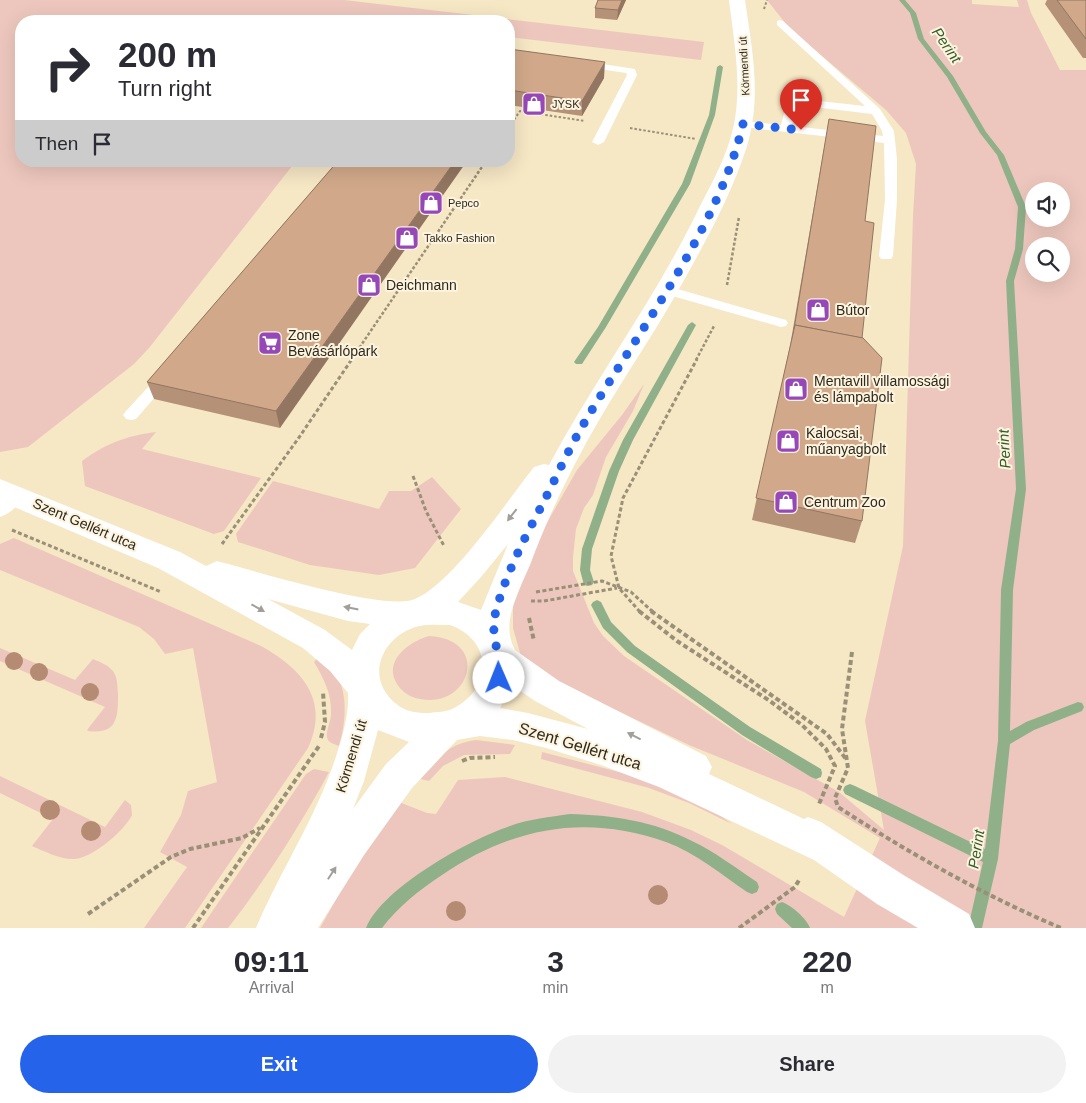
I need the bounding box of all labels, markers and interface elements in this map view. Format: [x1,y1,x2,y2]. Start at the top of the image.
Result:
water label: Perint [929,24,966,67]
icon: right [35,35,100,100]
text: 200 m [118,35,217,74]
street label: Körmendi út [736,36,752,96]
text: Turn right [118,76,211,101]
pin [780,79,822,130]
icon: arrive [787,86,815,114]
shop icon: JYSK [521,91,547,117]
place label: JYSK [552,98,580,110]
icon: arrive [88,130,116,158]
text: Then [35,133,78,154]
map controls [1025,182,1070,282]
button: sound [1025,182,1070,227]
shop icon: Pepco [418,190,444,216]
place label: Pepco [448,197,479,209]
shop icon: Takko Fashion [394,225,420,251]
place label: Takko Fashion [424,232,495,244]
button: search [1025,237,1070,282]
shop icon: Deichmann [356,272,382,298]
place label: Deichmann [386,277,457,293]
shop icon: Bútor [805,297,831,323]
place label: Bútor [836,302,870,318]
place label: Zone Bevásárlópark [288,327,378,359]
supermarket icon: Zone Bevásárlópark [257,330,283,356]
place label: Mentavill villamossági és lámpabolt [814,373,949,405]
shop icon: Mentavill villamossági és lámpabolt [783,376,809,402]
place label: Kalocsai, műanyagbolt [806,425,886,457]
shop icon: Kalocsai, műanyagbolt [775,428,801,454]
water label: Perint [994,428,1014,469]
shop icon: Centrum Zoo [773,489,799,515]
place label: Centrum Zoo [804,494,886,510]
street label: Szent Gellért utca [31,495,140,553]
one-way arrow [507,508,517,522]
one-way arrow [251,604,265,613]
one-way arrow [343,604,358,612]
position arrow [472,651,524,703]
street label: Körmendi út [332,717,370,794]
street label: Szent Gellért utca [517,719,643,773]
one-way arrow [627,732,641,740]
water label: Perint [965,827,988,870]
one-way arrow [327,866,336,879]
text: 09:11 [234,945,309,978]
text: 3 [547,945,564,978]
text: 220 [802,945,852,978]
text: Arrival [249,979,294,996]
text: min [543,979,568,996]
text: m [821,979,834,996]
button: Exit [20,1035,538,1093]
button: Share [548,1035,1066,1093]

